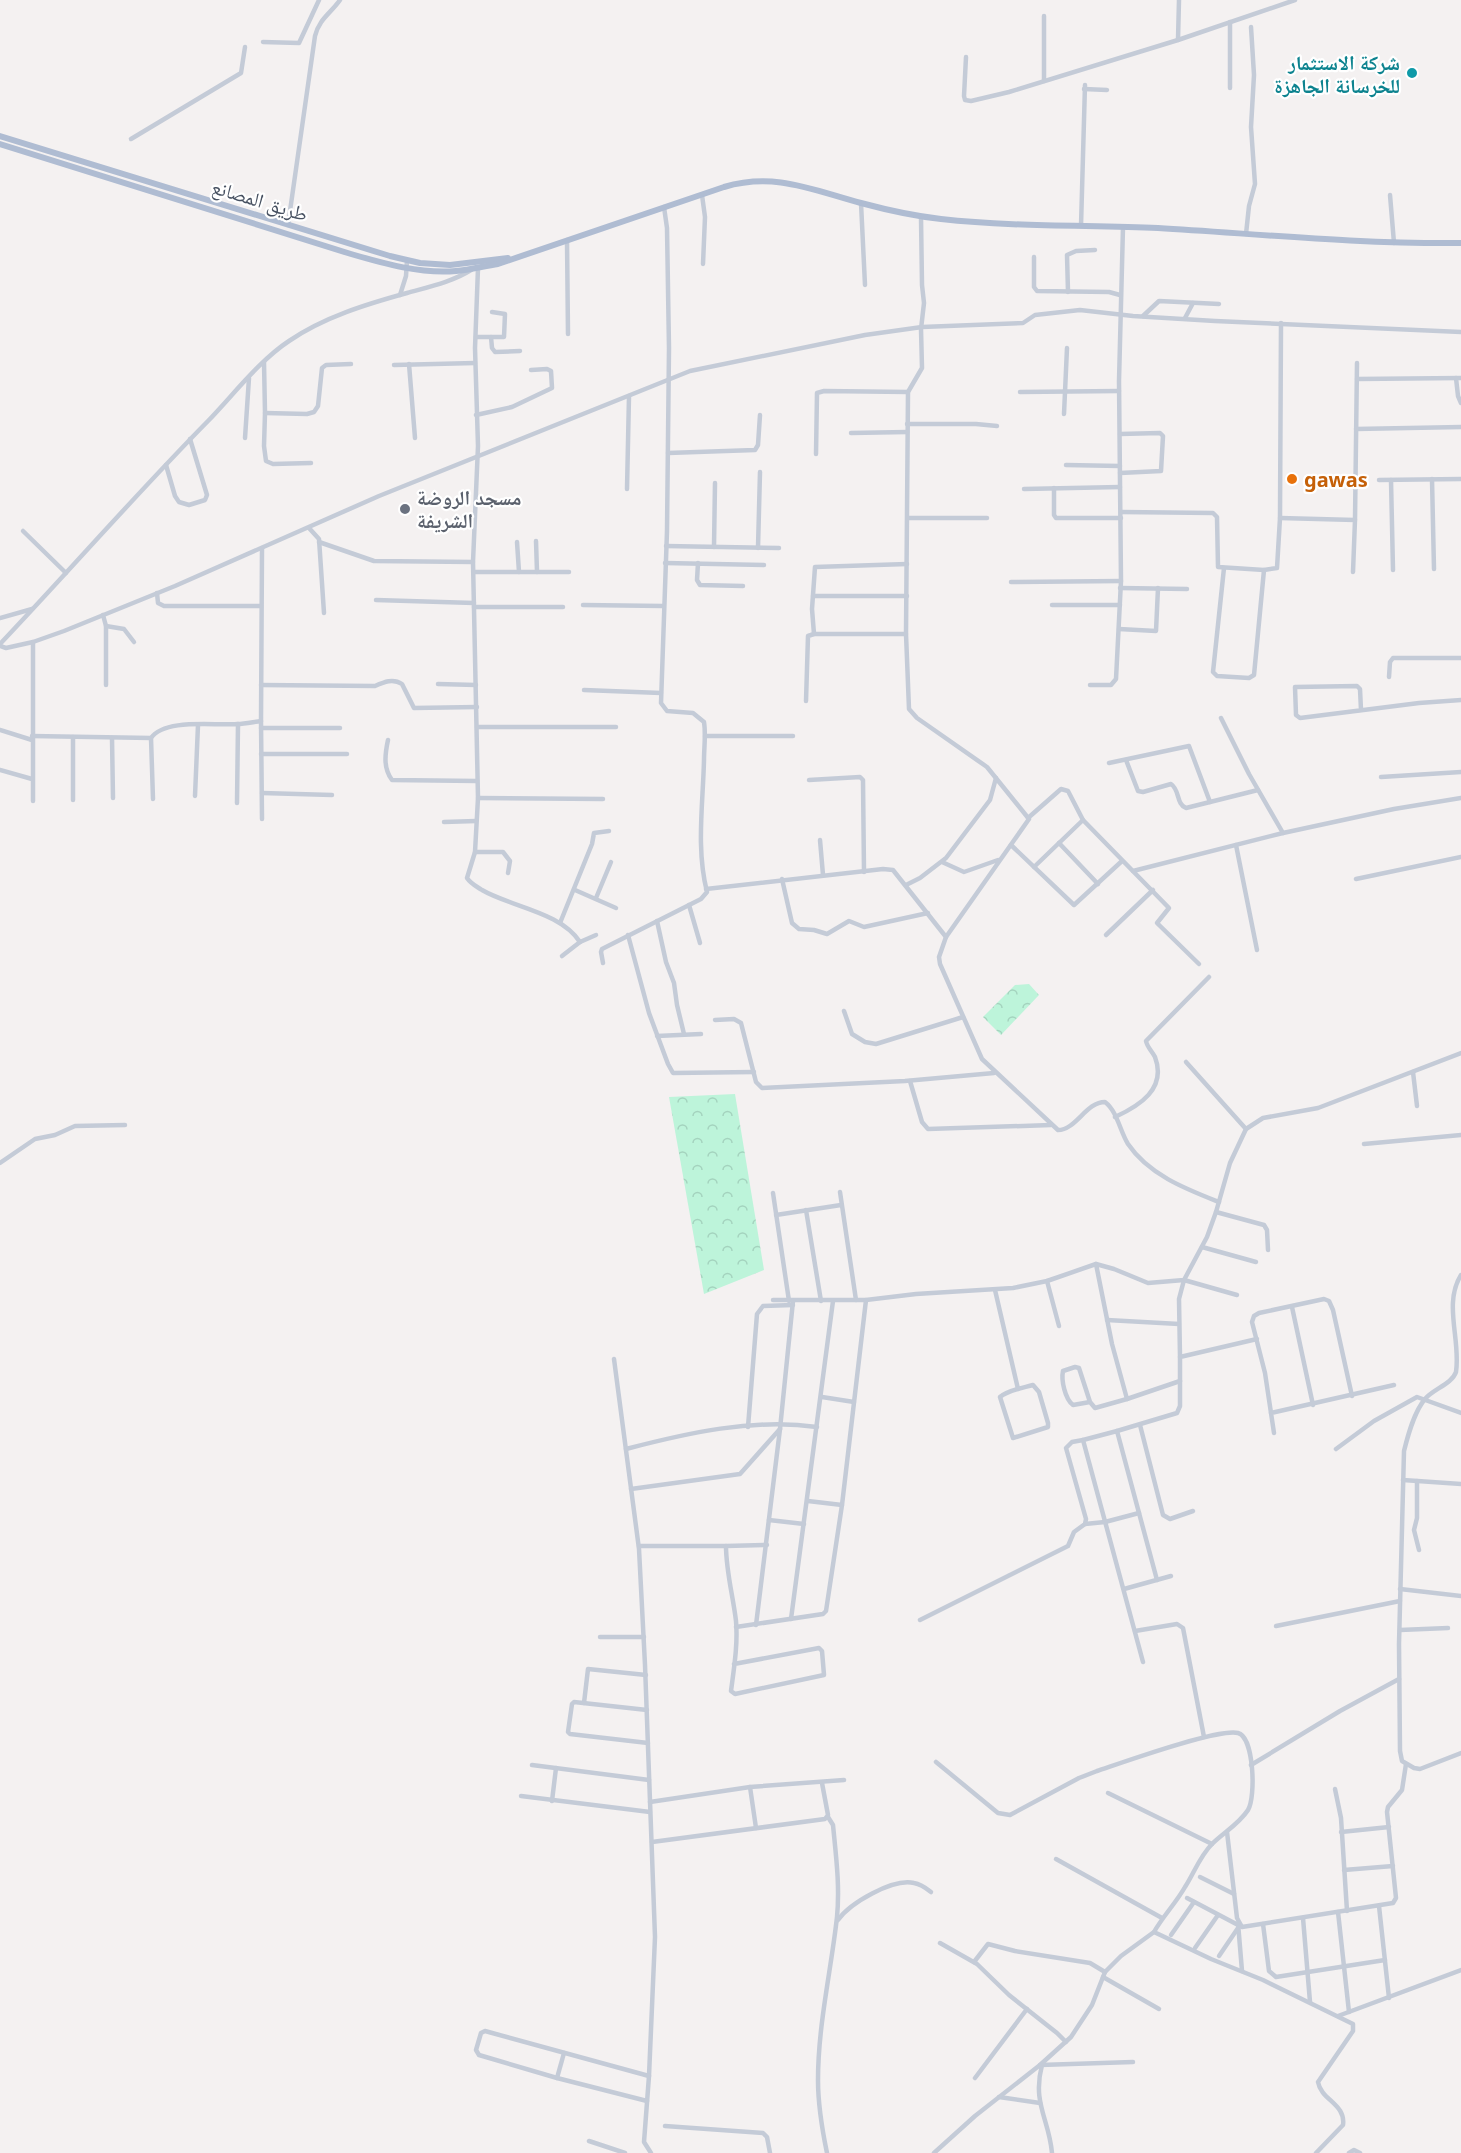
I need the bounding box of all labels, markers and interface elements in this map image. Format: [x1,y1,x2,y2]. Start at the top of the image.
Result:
place label: شركة الاستثمار للخرسانة الجاهزة [1274,49,1400,99]
marker: شركة الاستثمار للخرسانة الجاهزة [1405,66,1419,80]
street label: طريق المصانع [209,173,311,227]
place label: gawas [1304,466,1368,493]
marker: gawas [1285,472,1299,486]
place label: مسجد الروضة الشريفة [417,484,522,534]
marker: مسجد الروضة الشريفة [398,502,412,516]

